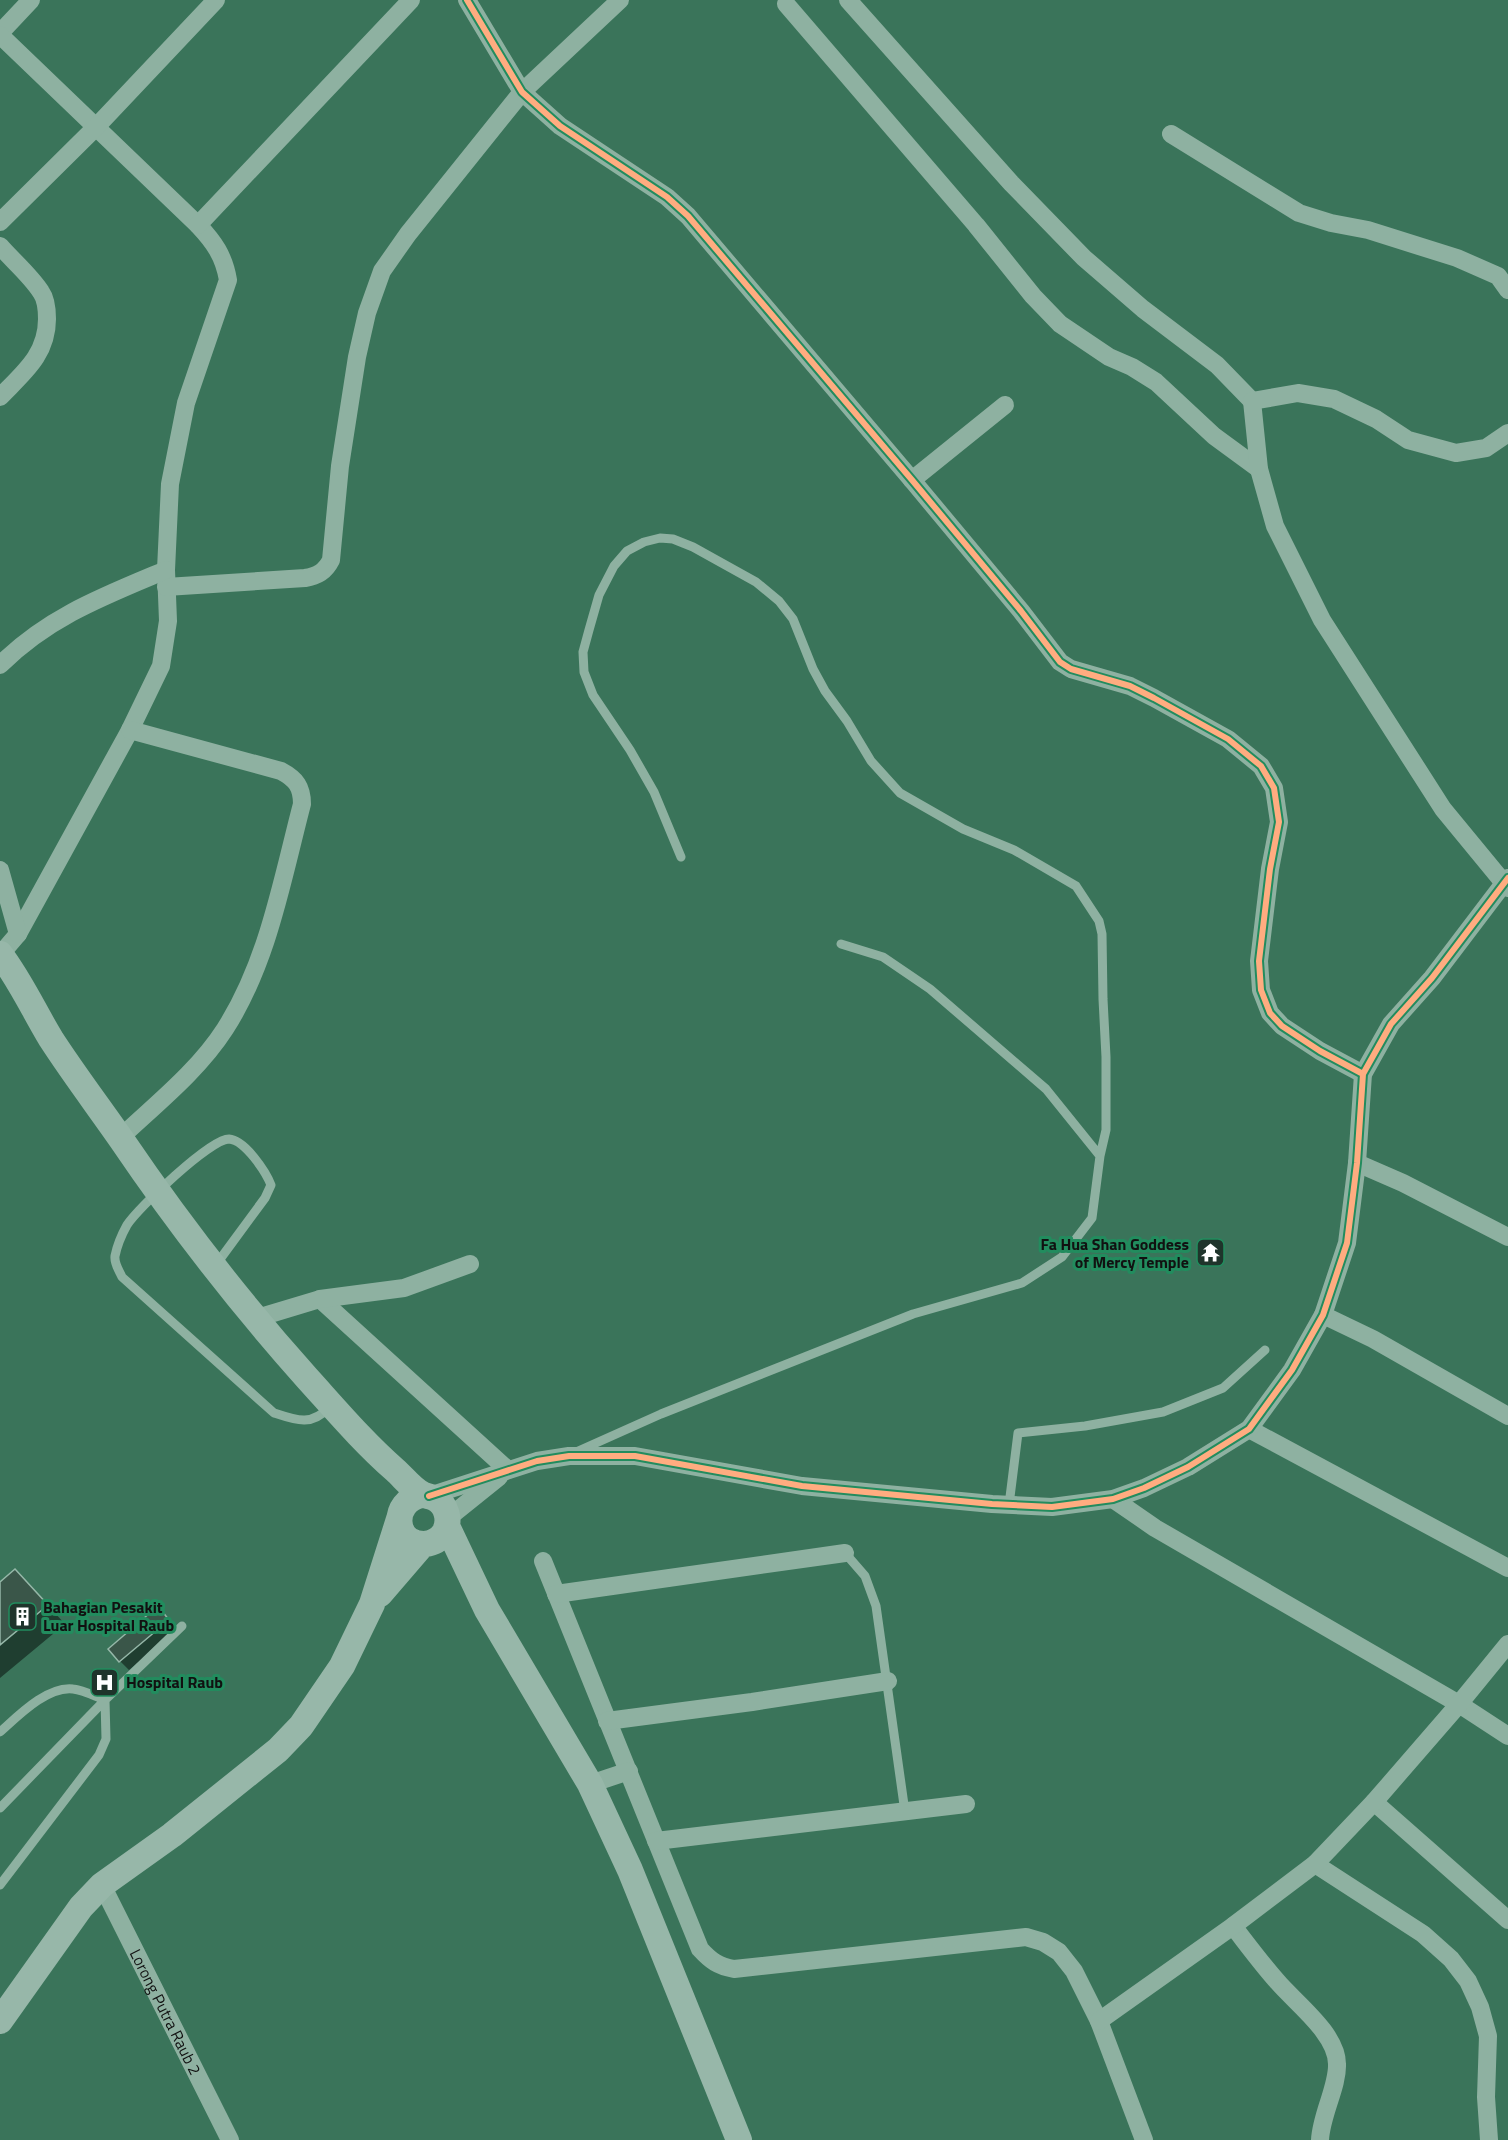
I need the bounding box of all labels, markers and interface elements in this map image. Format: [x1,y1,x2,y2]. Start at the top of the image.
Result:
place label: Fa Hua Shan Goddess of Mercy Temple [1040,1232,1189,1274]
temple icon: Fa Hua Shan Goddess of Mercy Temple [1194,1237,1226,1269]
place label: Bahagian Pesakit Luar Hospital Raub [43,1595,174,1637]
building icon: Bahagian Pesakit Luar Hospital Raub [6,1600,38,1632]
hospital icon: Hospital Raub [89,1666,121,1698]
place label: Hospital Raub [126,1670,223,1694]
street label: Lorong Putra Raub 2 [124,1945,207,2079]

